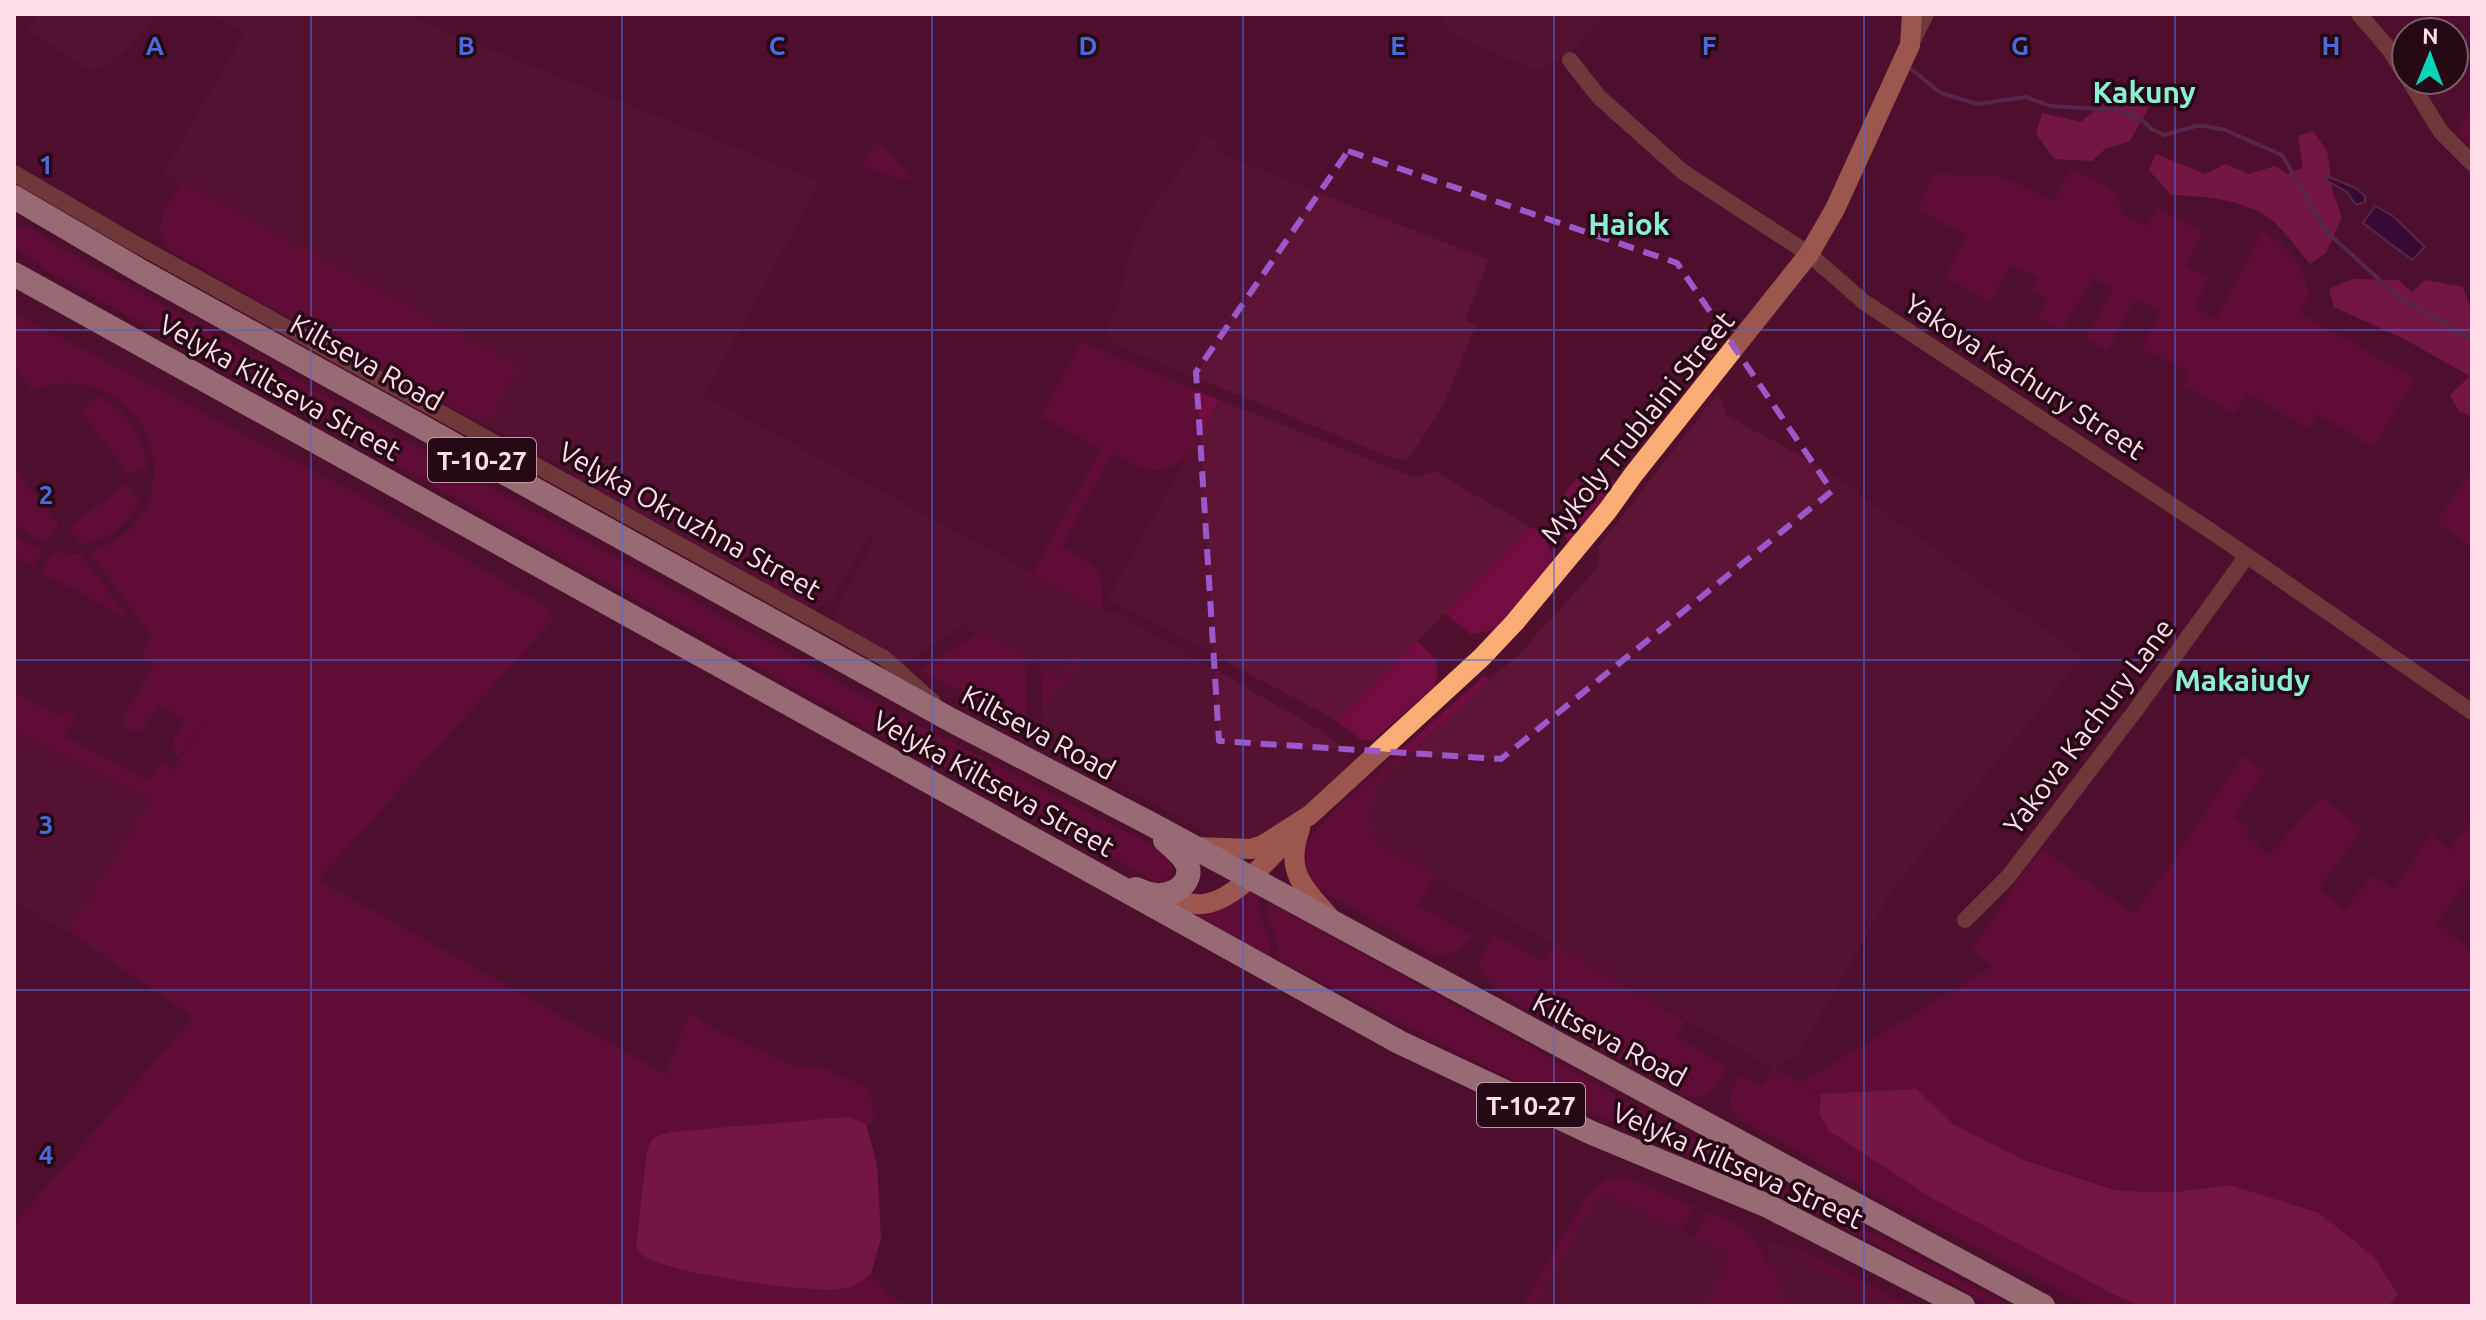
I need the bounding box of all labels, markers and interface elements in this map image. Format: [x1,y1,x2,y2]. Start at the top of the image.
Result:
north arrow [2390,16,2470,96]
text: N [2422,23,2439,48]
text: A [146,31,165,60]
text: B [457,31,475,60]
text: C [769,31,786,60]
text: D [1079,31,1097,60]
text: E [1390,31,1406,60]
text: F [1702,31,1716,60]
text: G [2011,31,2029,60]
text: H [2322,31,2340,60]
district label: Kakuny [2092,75,2196,109]
text: 1 [39,150,53,179]
district label: Haiok [1588,207,1670,241]
street label: Yakova Kachury Street [1899,287,2151,465]
street label: Mykoly Trublaini Street [1534,305,1740,549]
street label: Kiltseva Road [285,307,449,417]
street label: Velyka Kiltseva Street [154,308,406,466]
street label: Velyka Okruzhna Street [554,435,826,605]
road number: Т-10-27 [428,438,536,482]
text: 2 [39,480,53,509]
street label: Yakova Kachury Lane [1997,612,2179,840]
district label: Makaiudy [2174,663,2310,697]
street label: Kiltseva Road [957,679,1121,785]
street label: Velyka Kiltseva Street [868,704,1120,862]
text: 3 [39,810,53,839]
street label: Kiltseva Road [1528,986,1692,1092]
road number: Т-10-27 [1477,1083,1585,1127]
street label: Velyka Kiltseva Street [1608,1096,1868,1234]
text: 4 [39,1140,53,1169]

